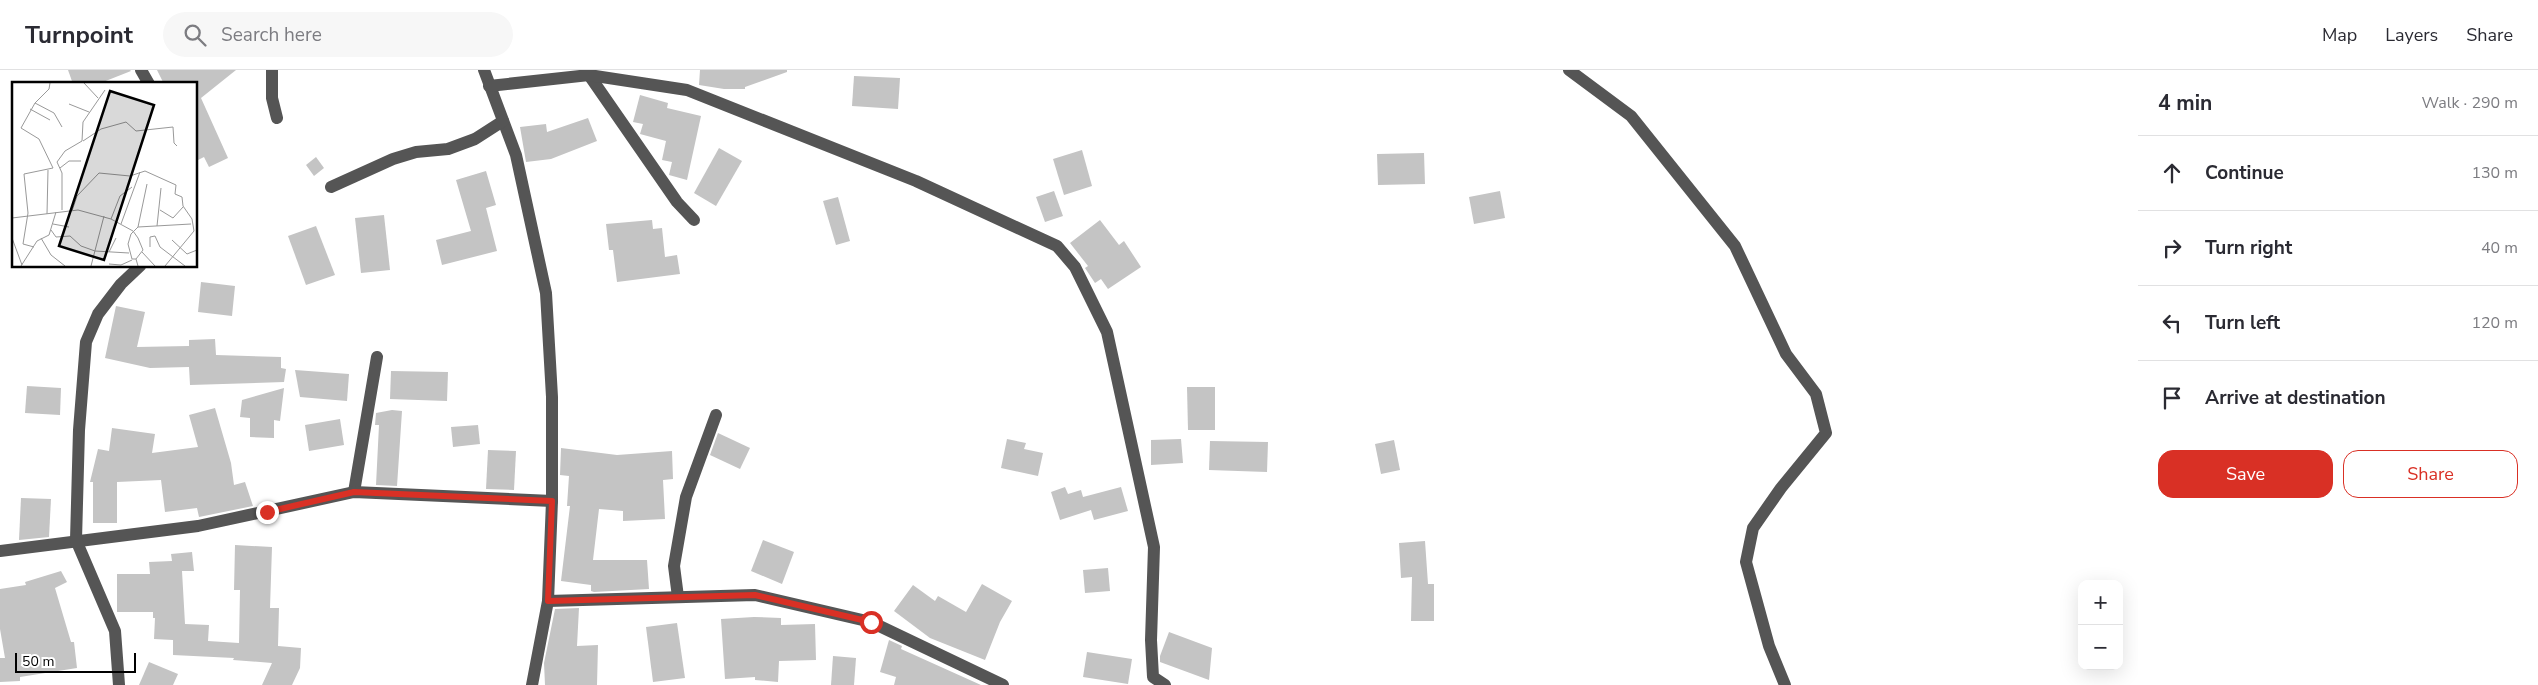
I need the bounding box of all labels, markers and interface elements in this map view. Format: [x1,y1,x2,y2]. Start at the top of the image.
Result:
search box [163,12,513,57]
text: Turnpoint [25,19,133,51]
icon: search [181,21,209,49]
text: Search here [221,22,322,48]
text: Map [2322,23,2357,47]
text: Layers [2385,23,2438,47]
text: Share [2466,23,2513,47]
inset map [12,82,198,268]
text: 4 min [2158,89,2212,117]
text: Walk · 290 m [2422,92,2518,114]
icon: ahead [2158,159,2186,187]
text: Continue [2205,160,2284,186]
text: 130 m [2471,162,2518,184]
icon: right [2158,234,2186,262]
text: Turn right [2205,235,2292,261]
text: 40 m [2481,237,2518,259]
icon: left [2158,309,2186,337]
text: Turn left [2205,310,2280,336]
text: 120 m [2471,312,2518,334]
icon: arrive [2158,384,2186,412]
text: Arrive at destination [2205,385,2386,411]
button: Save [2158,450,2333,498]
button: Share [2343,450,2518,498]
route end [256,501,279,524]
map controls [2078,580,2123,670]
button: + [2078,580,2123,625]
route start [860,611,883,634]
button: − [2078,625,2123,670]
scale bar [15,650,136,673]
text: 50 m [22,652,54,671]

